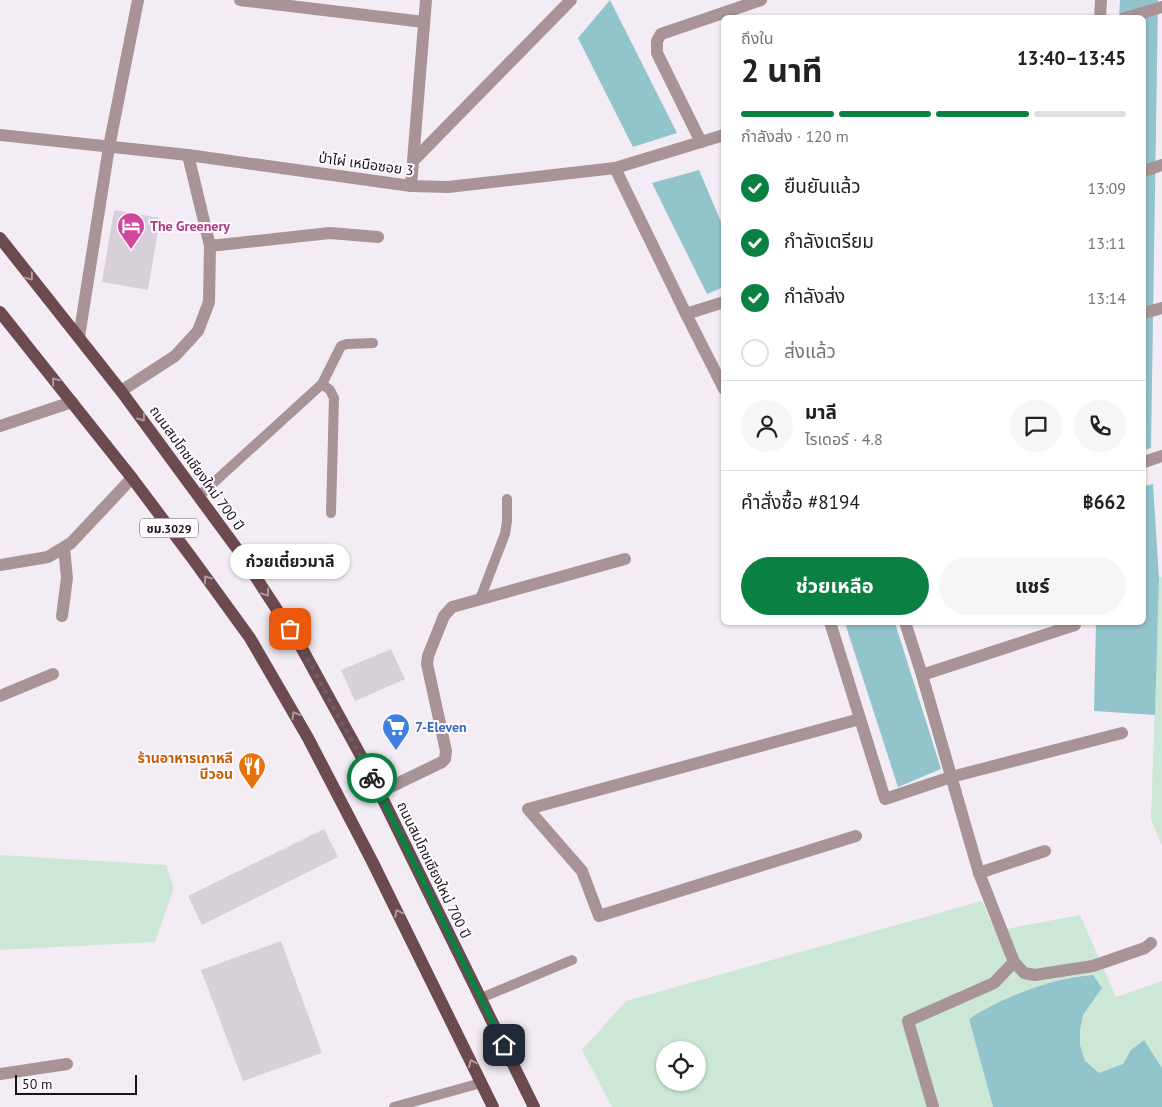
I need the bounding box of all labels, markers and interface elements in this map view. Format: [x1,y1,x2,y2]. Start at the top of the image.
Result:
text: ถึงใน [741,28,774,48]
text: 13:40–13:45 [1017,46,1126,70]
text: 2 นาที [741,49,822,91]
text: กำลังส่ง · 120 m [741,126,849,146]
street label: ป่าไผ่ เหนือซอย 3 [317,148,415,180]
icon: check [741,174,769,202]
text: ยืนยันแล้ว [784,174,861,198]
text: 13:09 [1088,178,1126,198]
hotel icon: The Greenery [116,211,146,250]
place label: The Greenery [150,217,230,235]
icon: check [741,229,769,257]
text: กำลังเตรียม [784,229,874,253]
text: 13:11 [1088,233,1126,253]
one-way arrow [25,271,34,280]
icon: check [741,284,769,312]
text: กำลังส่ง [784,284,845,308]
text: 13:14 [1088,288,1126,308]
text: ส่งแล้ว [784,339,836,363]
one-way arrow [52,378,60,387]
button: person [741,400,793,452]
text: มาลี [805,400,837,424]
button: chat [1010,400,1062,452]
button: phone [1074,400,1126,452]
street label: ถนนสมโภชเชียงใหม่ 700 ปี [146,402,248,534]
one-way arrow [136,412,144,421]
text: ไรเดอร์ · 4.8 [805,429,883,449]
text: คำสั่งซื้อ #8194 [741,490,860,514]
text: ฿662 [1083,490,1126,514]
road number: ชม.3029 [140,518,198,538]
callout: ก๋วยเตี๋ยวมาลี [230,544,350,579]
text: ก๋วยเตี๋ยวมาลี [246,551,334,571]
button: ช่วยเหลือ [741,557,929,615]
button: แชร์ [939,557,1126,615]
one-way arrow [204,575,213,585]
one-way arrow [260,588,269,597]
pin [269,608,311,650]
icon: bag [276,615,304,643]
one-way arrow [292,712,302,721]
supermarket icon: 7-Eleven [381,712,411,751]
place label: 7-Eleven [415,718,467,736]
place label: ร้านอาหารเกาหลี บีวอน [137,749,233,783]
restaurant icon: ร้านอาหารเกาหลี บีวอน [237,751,267,790]
courier [347,753,397,803]
icon: bike [358,764,386,792]
street label: ถนนสมโภชเชียงใหม่ 700 ปี [393,799,475,941]
one-way arrow [394,909,404,918]
pin [483,1024,525,1066]
icon: home [490,1031,518,1059]
map controls [656,1041,706,1091]
button: locate [656,1041,706,1091]
one-way arrow [467,1059,478,1068]
scale bar [15,1072,138,1095]
text: 50 m [22,1075,52,1093]

